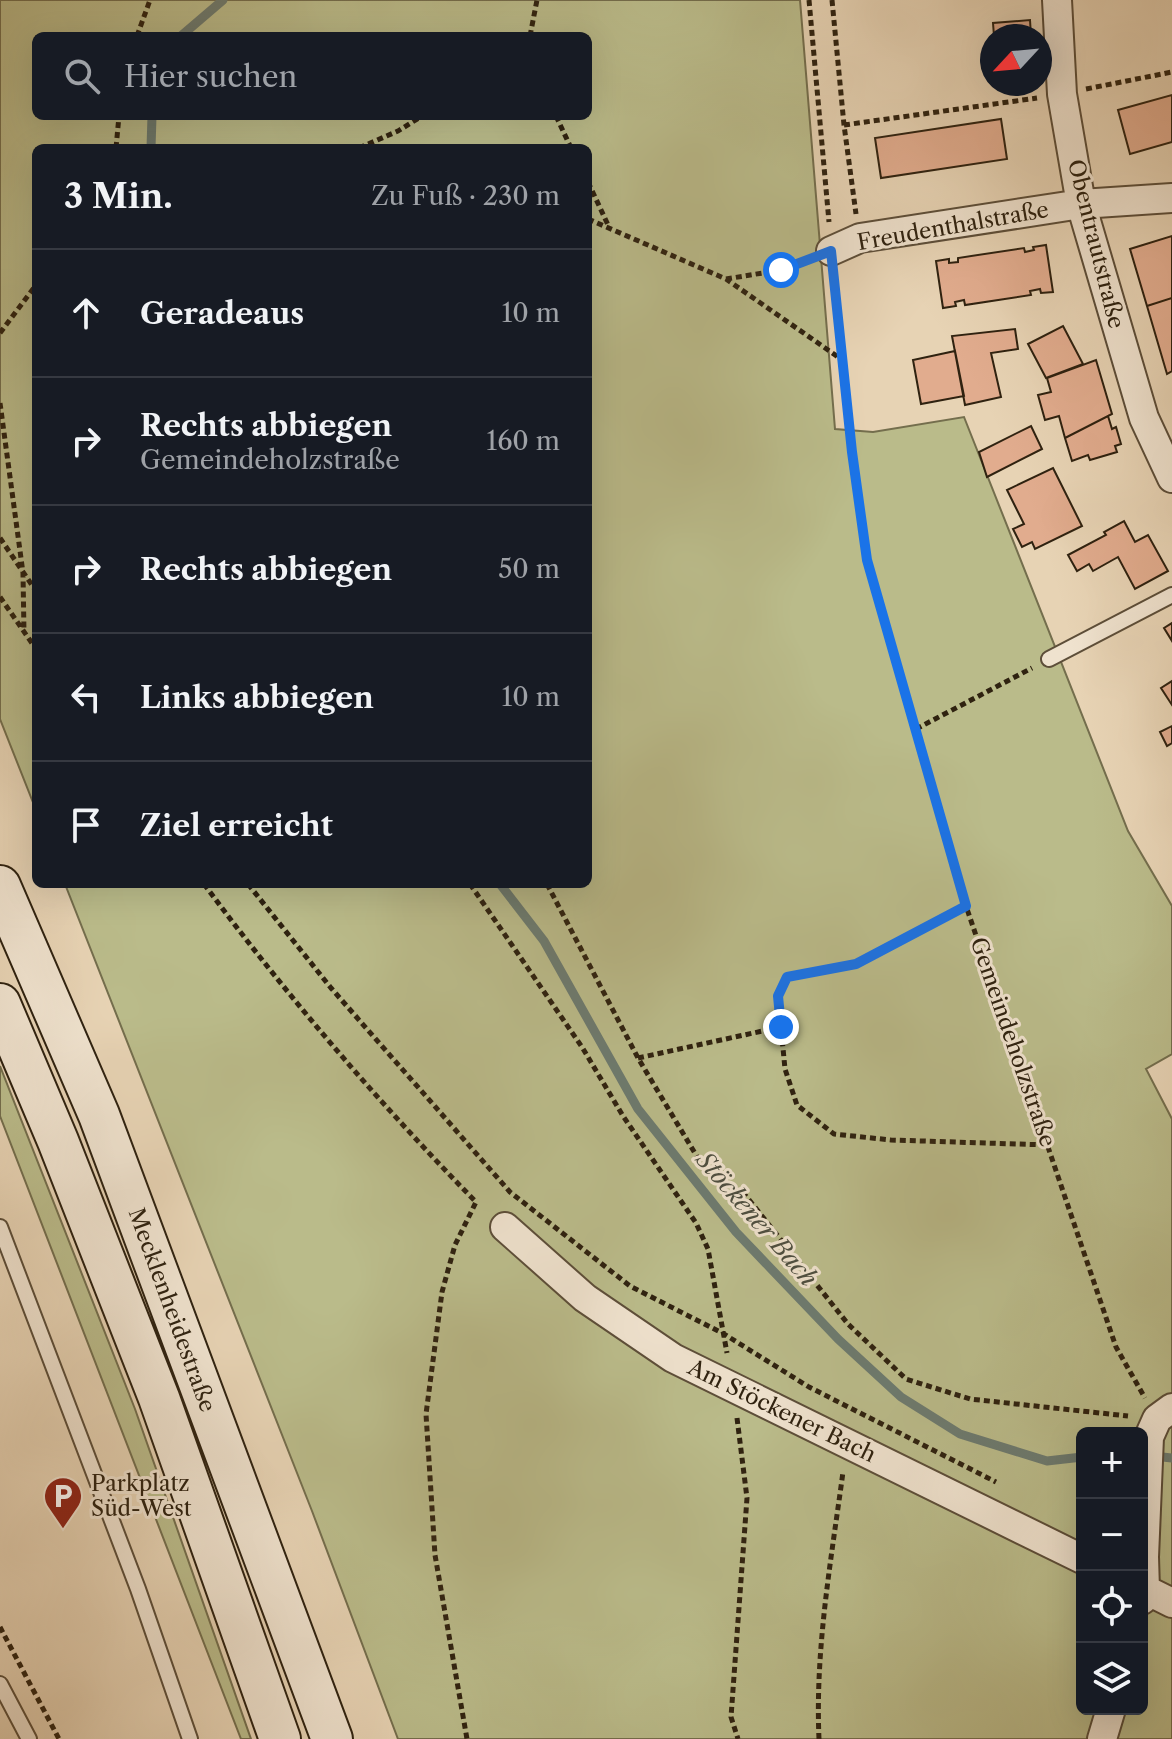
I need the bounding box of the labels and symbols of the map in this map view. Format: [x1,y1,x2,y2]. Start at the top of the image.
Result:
north arrow [980,24,1052,96]
street label: Obentrautstraße [1062,157,1130,331]
street label: Freudenthalstraße [855,196,1051,256]
route start [763,252,799,288]
street label: Gemeindeholzstraße [964,934,1062,1150]
route end [763,1009,799,1045]
water label: Stöckener Bach [689,1144,823,1292]
street label: Mecklenheidestraße [123,1204,221,1416]
street label: Am Stöckener Bach [683,1353,881,1468]
place label: Parkplatz Süd-West [91,1470,192,1522]
parking icon: Parkplatz Süd-West [42,1475,84,1530]

